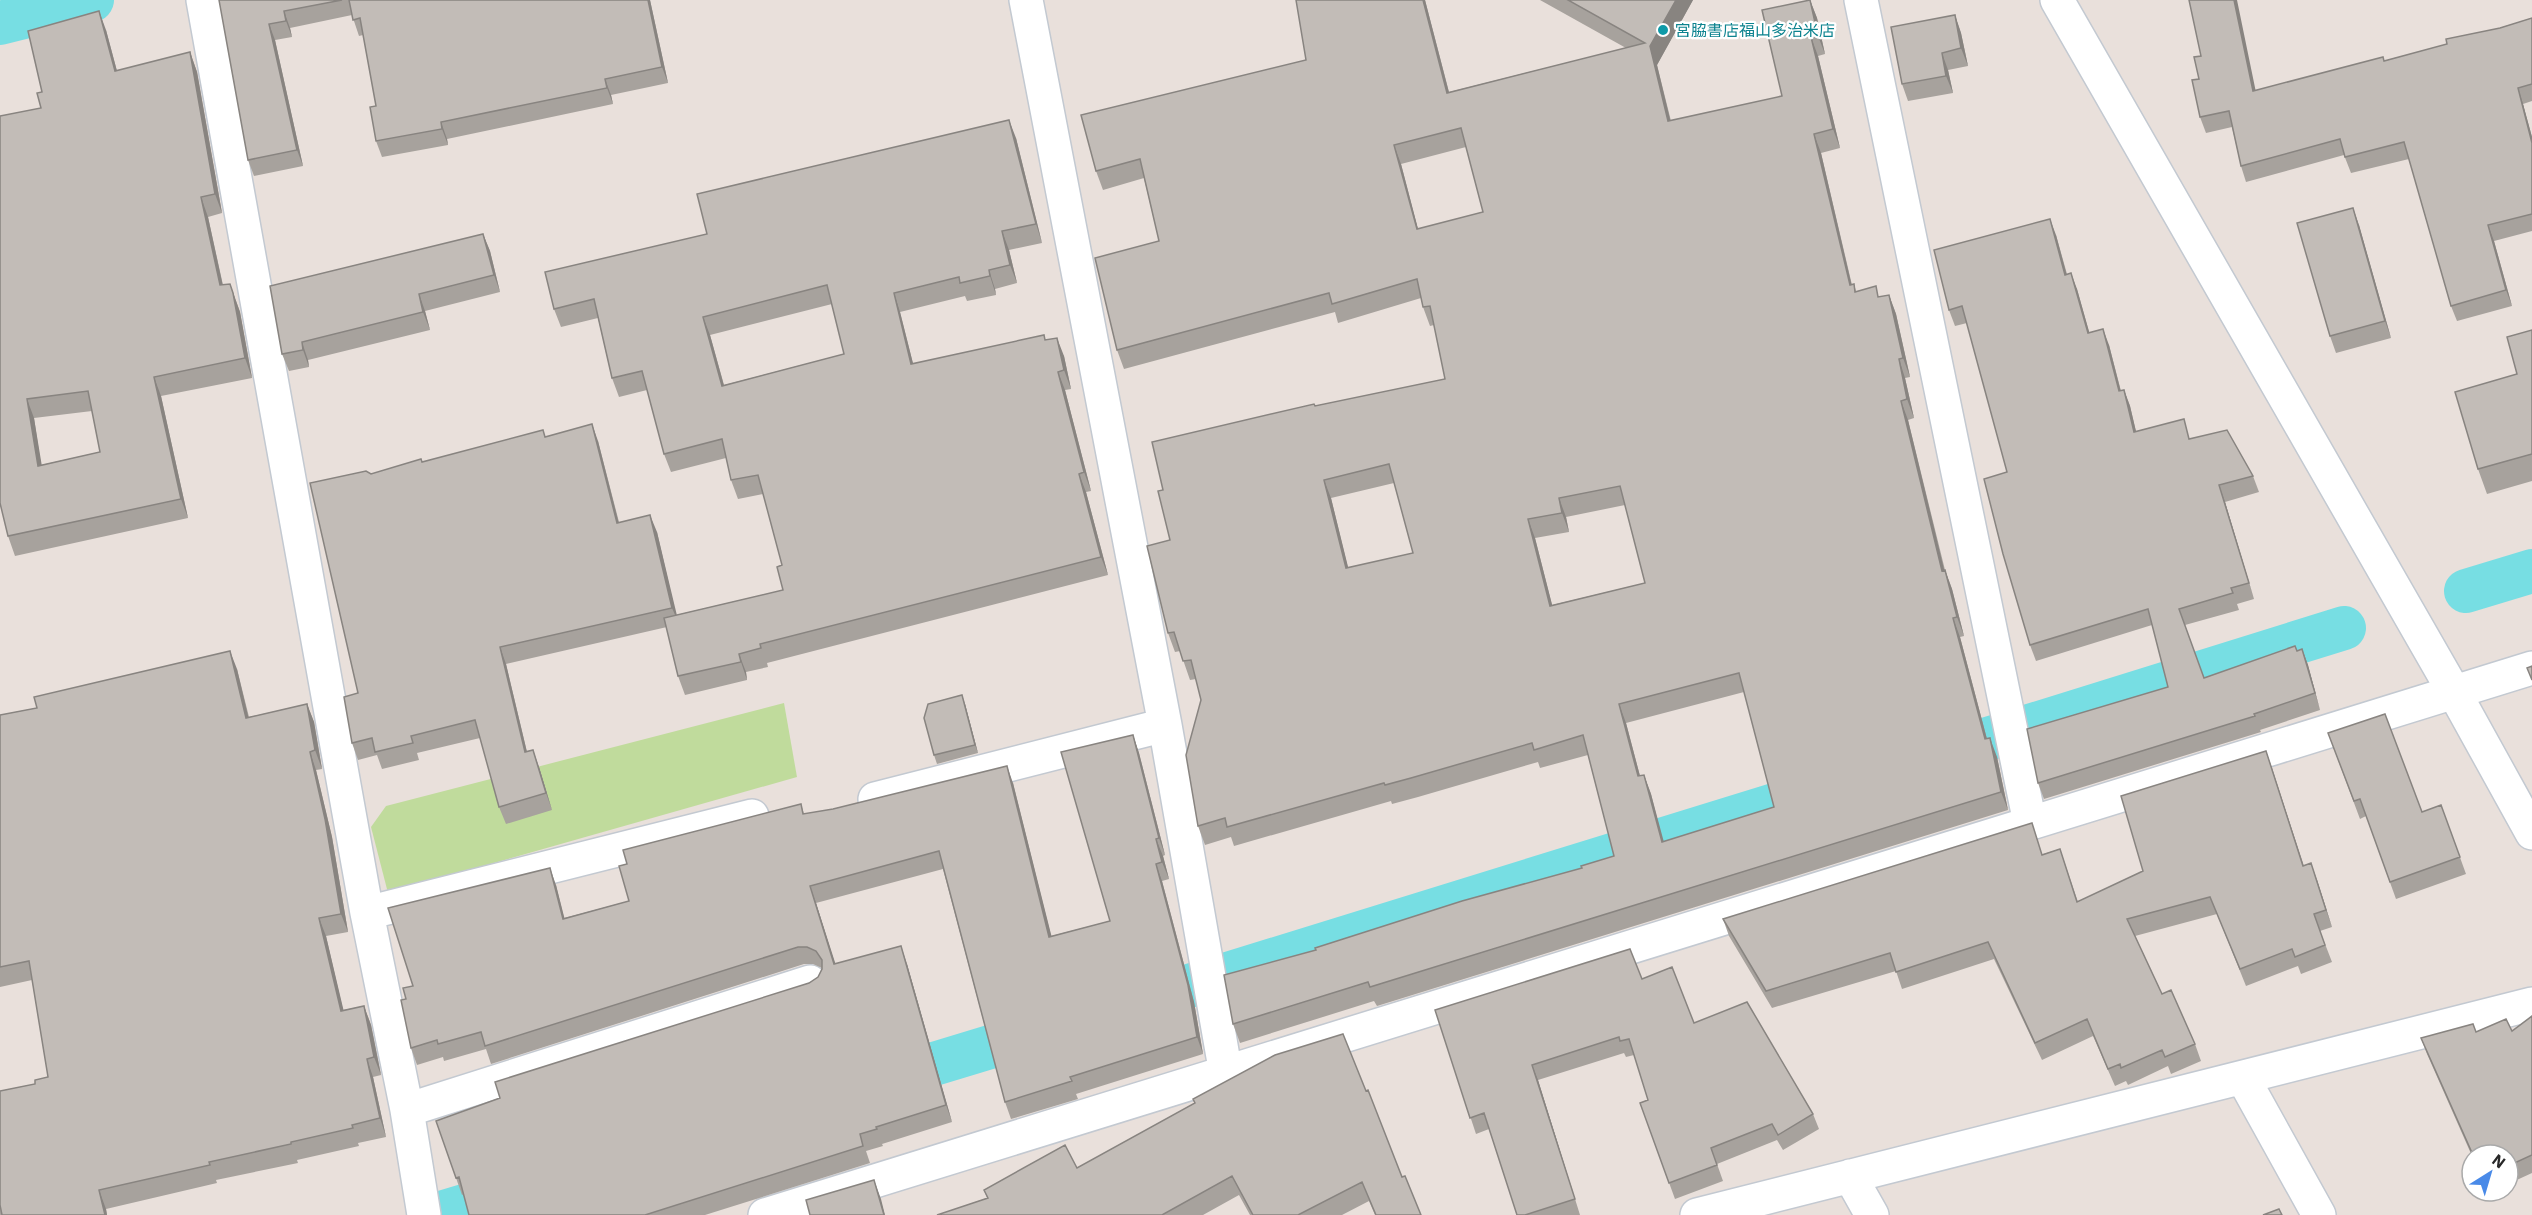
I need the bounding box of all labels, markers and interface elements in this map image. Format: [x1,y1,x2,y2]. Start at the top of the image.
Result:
place label: 宮脇書店福山多治米店 [1675,20,1835,40]
marker: 宮脇書店福山多治米店 [1656,23,1670,37]
north arrow [2460,1143,2520,1203]
text: N [2488,1150,2510,1172]

